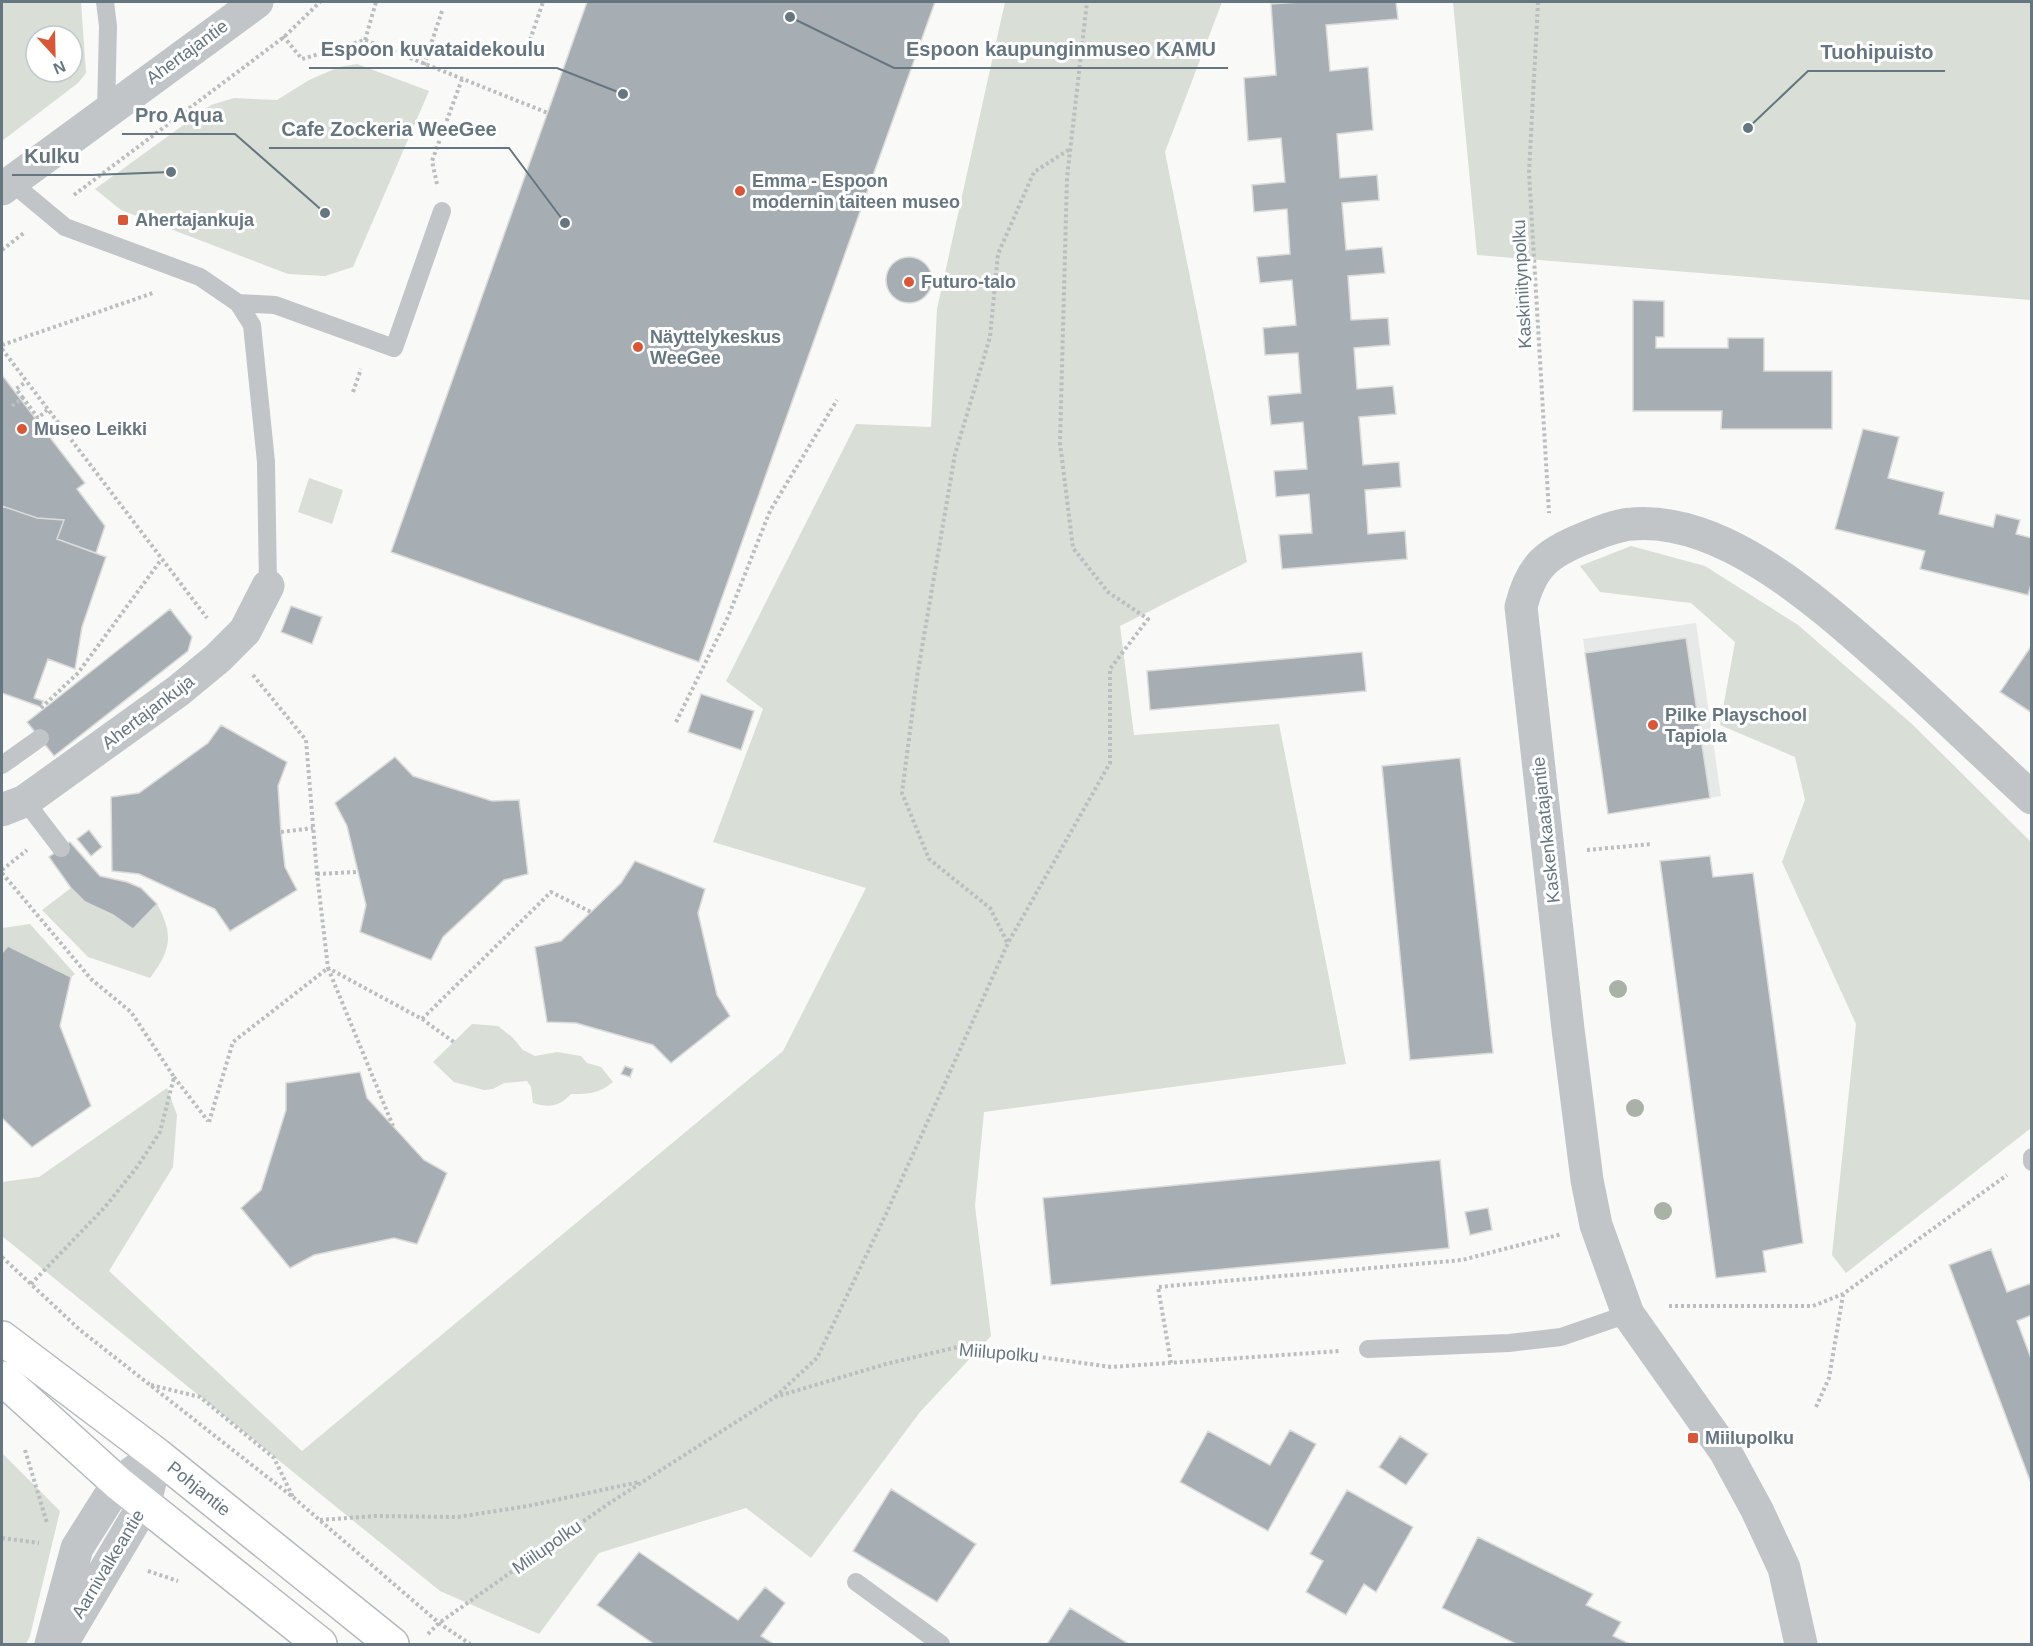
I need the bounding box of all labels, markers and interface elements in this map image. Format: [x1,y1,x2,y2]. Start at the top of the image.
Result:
street label: Ahertajantie [142,16,232,88]
north arrow [24,24,84,84]
callout: Espoon kuvataidekoulu [309,30,557,68]
callout: Espoon kaupunginmuseo KAMU [894,30,1228,68]
callout: Tuohipuisto [1808,33,1945,71]
text: Espoon kuvataidekoulu [321,38,545,60]
text: Espoon kaupunginmuseo KAMU [906,38,1216,60]
text: Tuohipuisto [1821,41,1933,63]
text: N [51,57,68,77]
callout: Pro Aqua [122,96,235,134]
text: Pro Aqua [135,104,224,126]
callout: Cafe Zockeria WeeGee [269,110,509,148]
text: Cafe Zockeria WeeGee [281,118,497,140]
callout: Kulku [12,137,92,175]
text: Kulku [24,145,80,167]
place label: Emma - Espoon modernin taiteen museo [752,171,960,212]
marker: Emma - Espoon modernin taiteen museo [733,184,747,198]
place label: Ahertajankuja [135,210,255,230]
marker: Ahertajankuja [116,213,130,227]
street label: Kaskiniitynpolku [1509,219,1535,349]
place label: Futuro-talo [921,272,1016,292]
marker: Futuro-talo [902,275,916,289]
place label: Näyttelykeskus WeeGee [650,327,781,368]
marker: Näyttelykeskus WeeGee [631,340,645,354]
place label: Museo Leikki [34,419,147,439]
marker: Museo Leikki [15,422,29,436]
street label: Ahertajankuja [98,670,199,753]
place label: Pilke Playschool Tapiola [1665,705,1807,746]
marker: Pilke Playschool Tapiola [1646,718,1660,732]
street label: Kaskenkaatajantie [1528,756,1564,904]
street label: Miilupolku [958,1340,1040,1366]
place label: Miilupolku [1705,1428,1794,1448]
marker: Miilupolku [1686,1431,1700,1445]
street label: Pohjantie [163,1457,234,1520]
street label: Aarnivalkeantie [68,1506,148,1622]
street label: Miilupolku [508,1516,586,1578]

